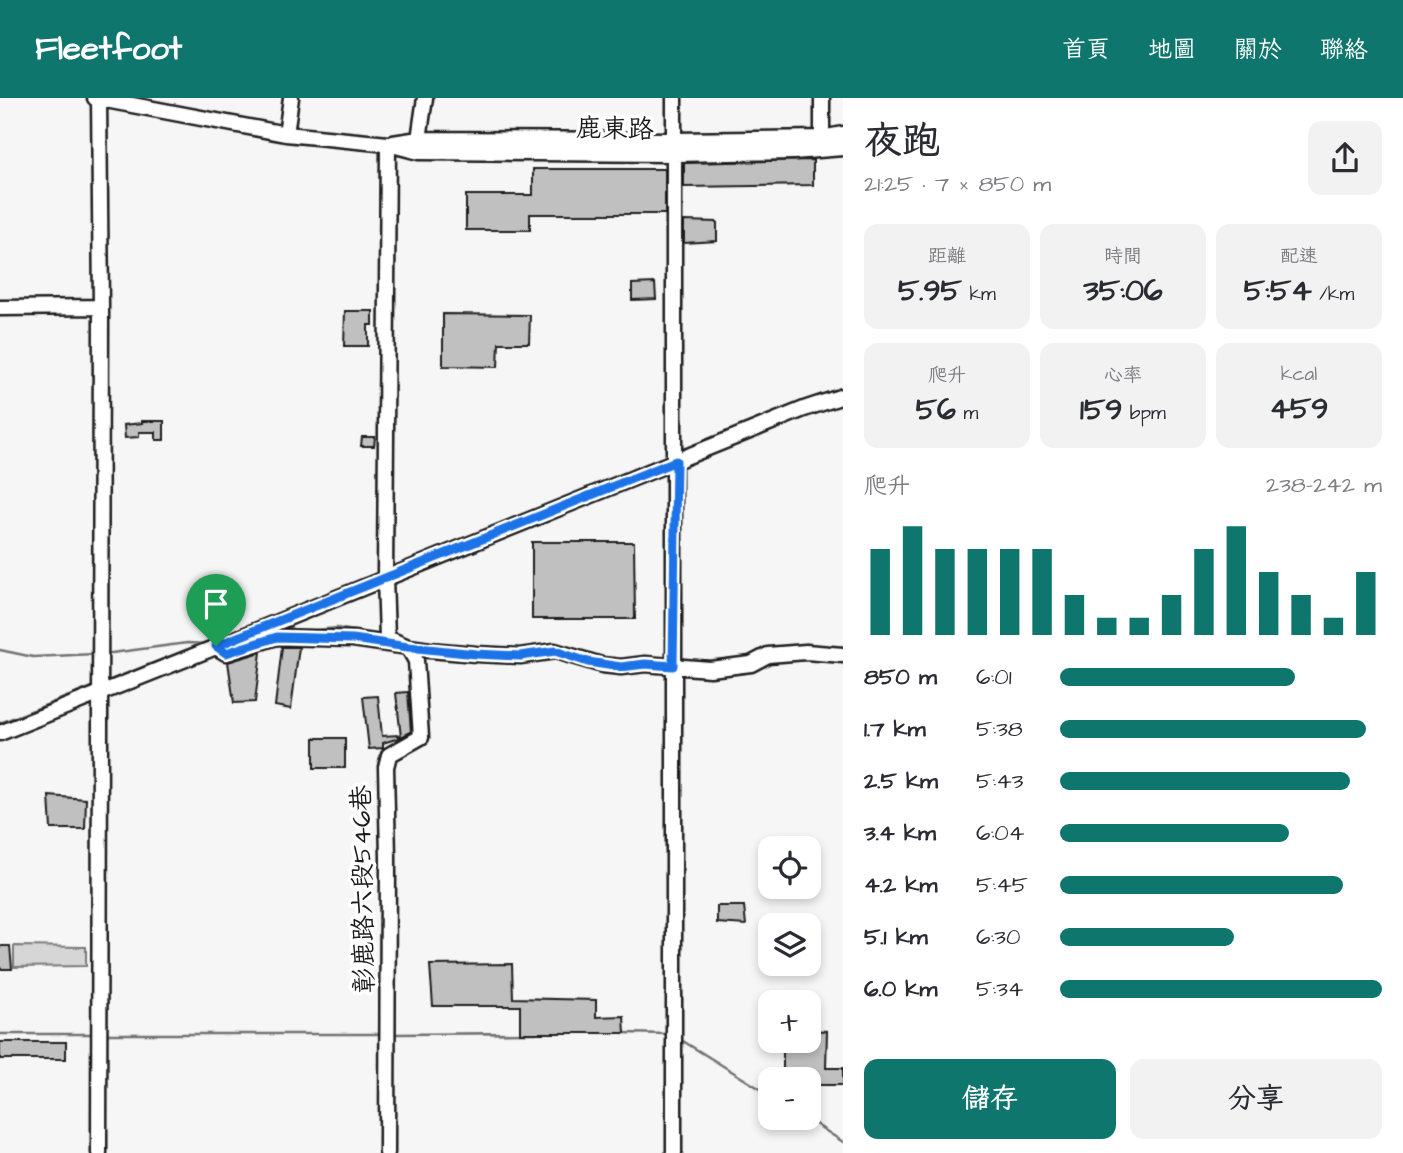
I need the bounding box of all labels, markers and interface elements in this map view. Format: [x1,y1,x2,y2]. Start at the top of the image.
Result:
text: Fleetfoot [35,26,182,72]
text: 首頁 [1062,33,1110,67]
text: 地圖 [1148,33,1196,67]
text: 關於 [1234,33,1282,67]
text: 聯絡 [1320,33,1368,67]
street label: 鹿東路 [576,110,654,148]
text: 夜跑 [864,116,940,168]
button: share [1308,121,1382,195]
text: 21:25 · 7 × 850 m [864,168,1051,200]
text: 距離 [928,243,966,270]
text: 時間 [1104,243,1142,270]
text: 配速 [1280,243,1318,270]
text: 5.95 [898,270,962,312]
text: 35:06 [1083,270,1163,312]
text: 5:54 [1244,270,1312,312]
text: km [962,281,996,308]
text: /km [1312,281,1354,308]
text: kcal [1281,361,1317,388]
text: 爬升 [928,362,966,389]
text: 心率 [1104,362,1142,389]
text: 459 [1270,388,1328,430]
text: 56 [916,389,956,431]
text: 159 [1080,389,1122,431]
text: m [956,400,978,427]
text: bpm [1122,400,1166,427]
text: 238–242 m [1266,469,1382,501]
text: 爬升 [864,470,910,502]
pin [186,574,246,646]
icon: arrive [197,585,235,623]
text: 850 m [864,661,937,693]
text: 6:01 [976,661,1012,693]
text: 1.7 km [864,713,926,745]
text: 5:38 [976,713,1023,745]
text: 2.5 km [864,765,938,797]
text: 5:43 [976,765,1023,797]
street label: 彰鹿路六段546巷 [343,784,383,994]
text: 3.4 km [864,817,936,849]
text: 6:04 [976,817,1024,849]
map controls [758,836,821,1130]
button: locate [758,836,821,899]
text: 4.2 km [864,869,937,901]
text: 5:45 [976,869,1028,901]
button: layers [758,913,821,976]
text: 5.1 km [864,921,928,953]
text: 6:30 [976,921,1020,953]
text: 6.0 km [864,973,937,1005]
text: 5:34 [976,973,1023,1005]
button: + [758,990,821,1053]
button: 儲存 [864,1059,1116,1139]
button: 分享 [1130,1059,1382,1139]
button: − [758,1067,821,1130]

